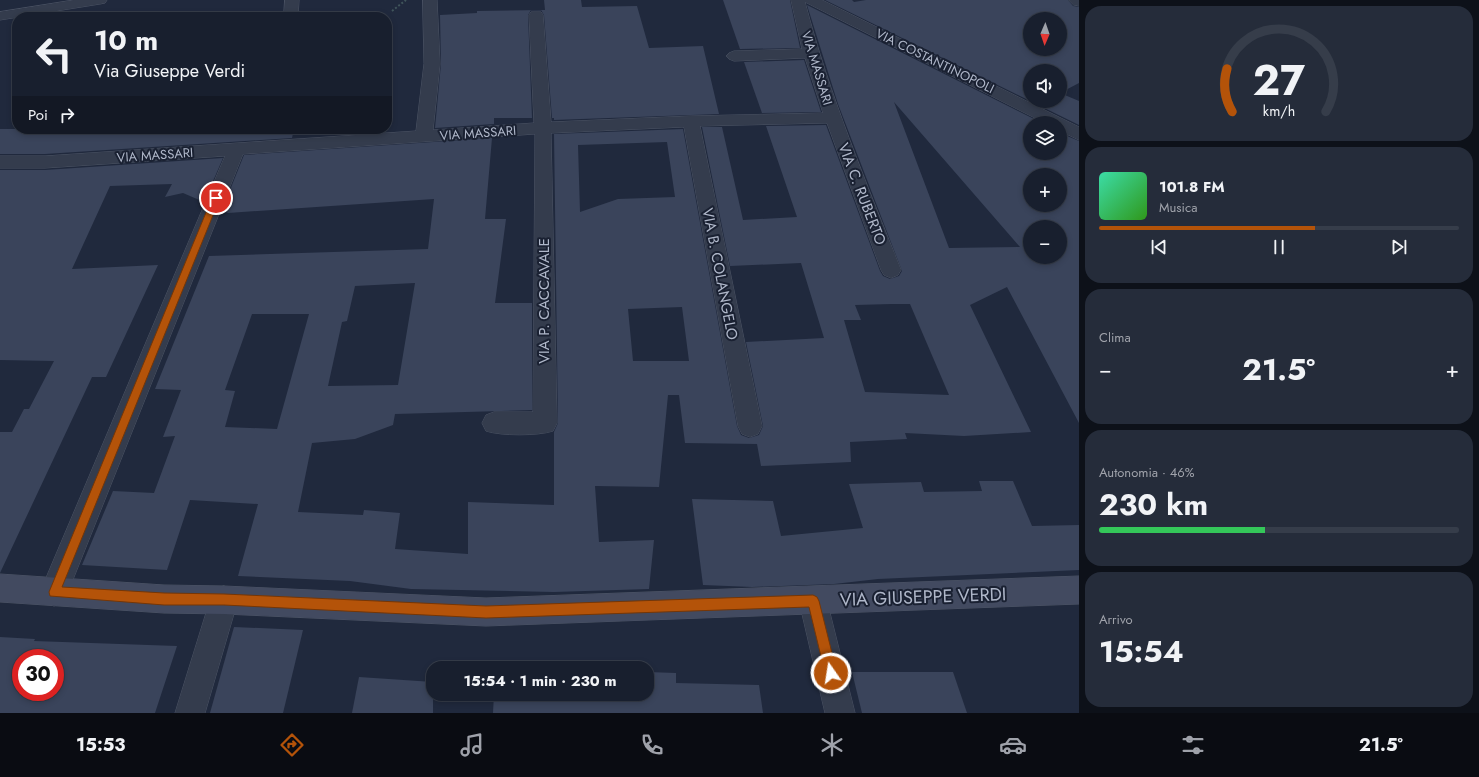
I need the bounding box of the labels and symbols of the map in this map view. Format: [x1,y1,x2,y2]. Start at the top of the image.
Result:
north arrow [1023,12,1067,56]
street label: VIA COSTANTINOPOLI [872,24,998,98]
street label: VIA MASSARI [797,29,837,107]
street label: VIA MASSARI [439,121,517,145]
street label: VIA C. RUBERTO [832,140,892,248]
street label: VIA MASSARI [116,143,194,167]
pin [199,181,233,215]
street label: VIA B. COLANGELO [696,206,744,342]
street label: VIA P. CACCAVALE [533,238,555,364]
street label: VIA GIUSEPPE VERDI [839,581,1007,613]
speed limit sign: 30 [12,649,64,701]
position arrow [810,652,852,694]

